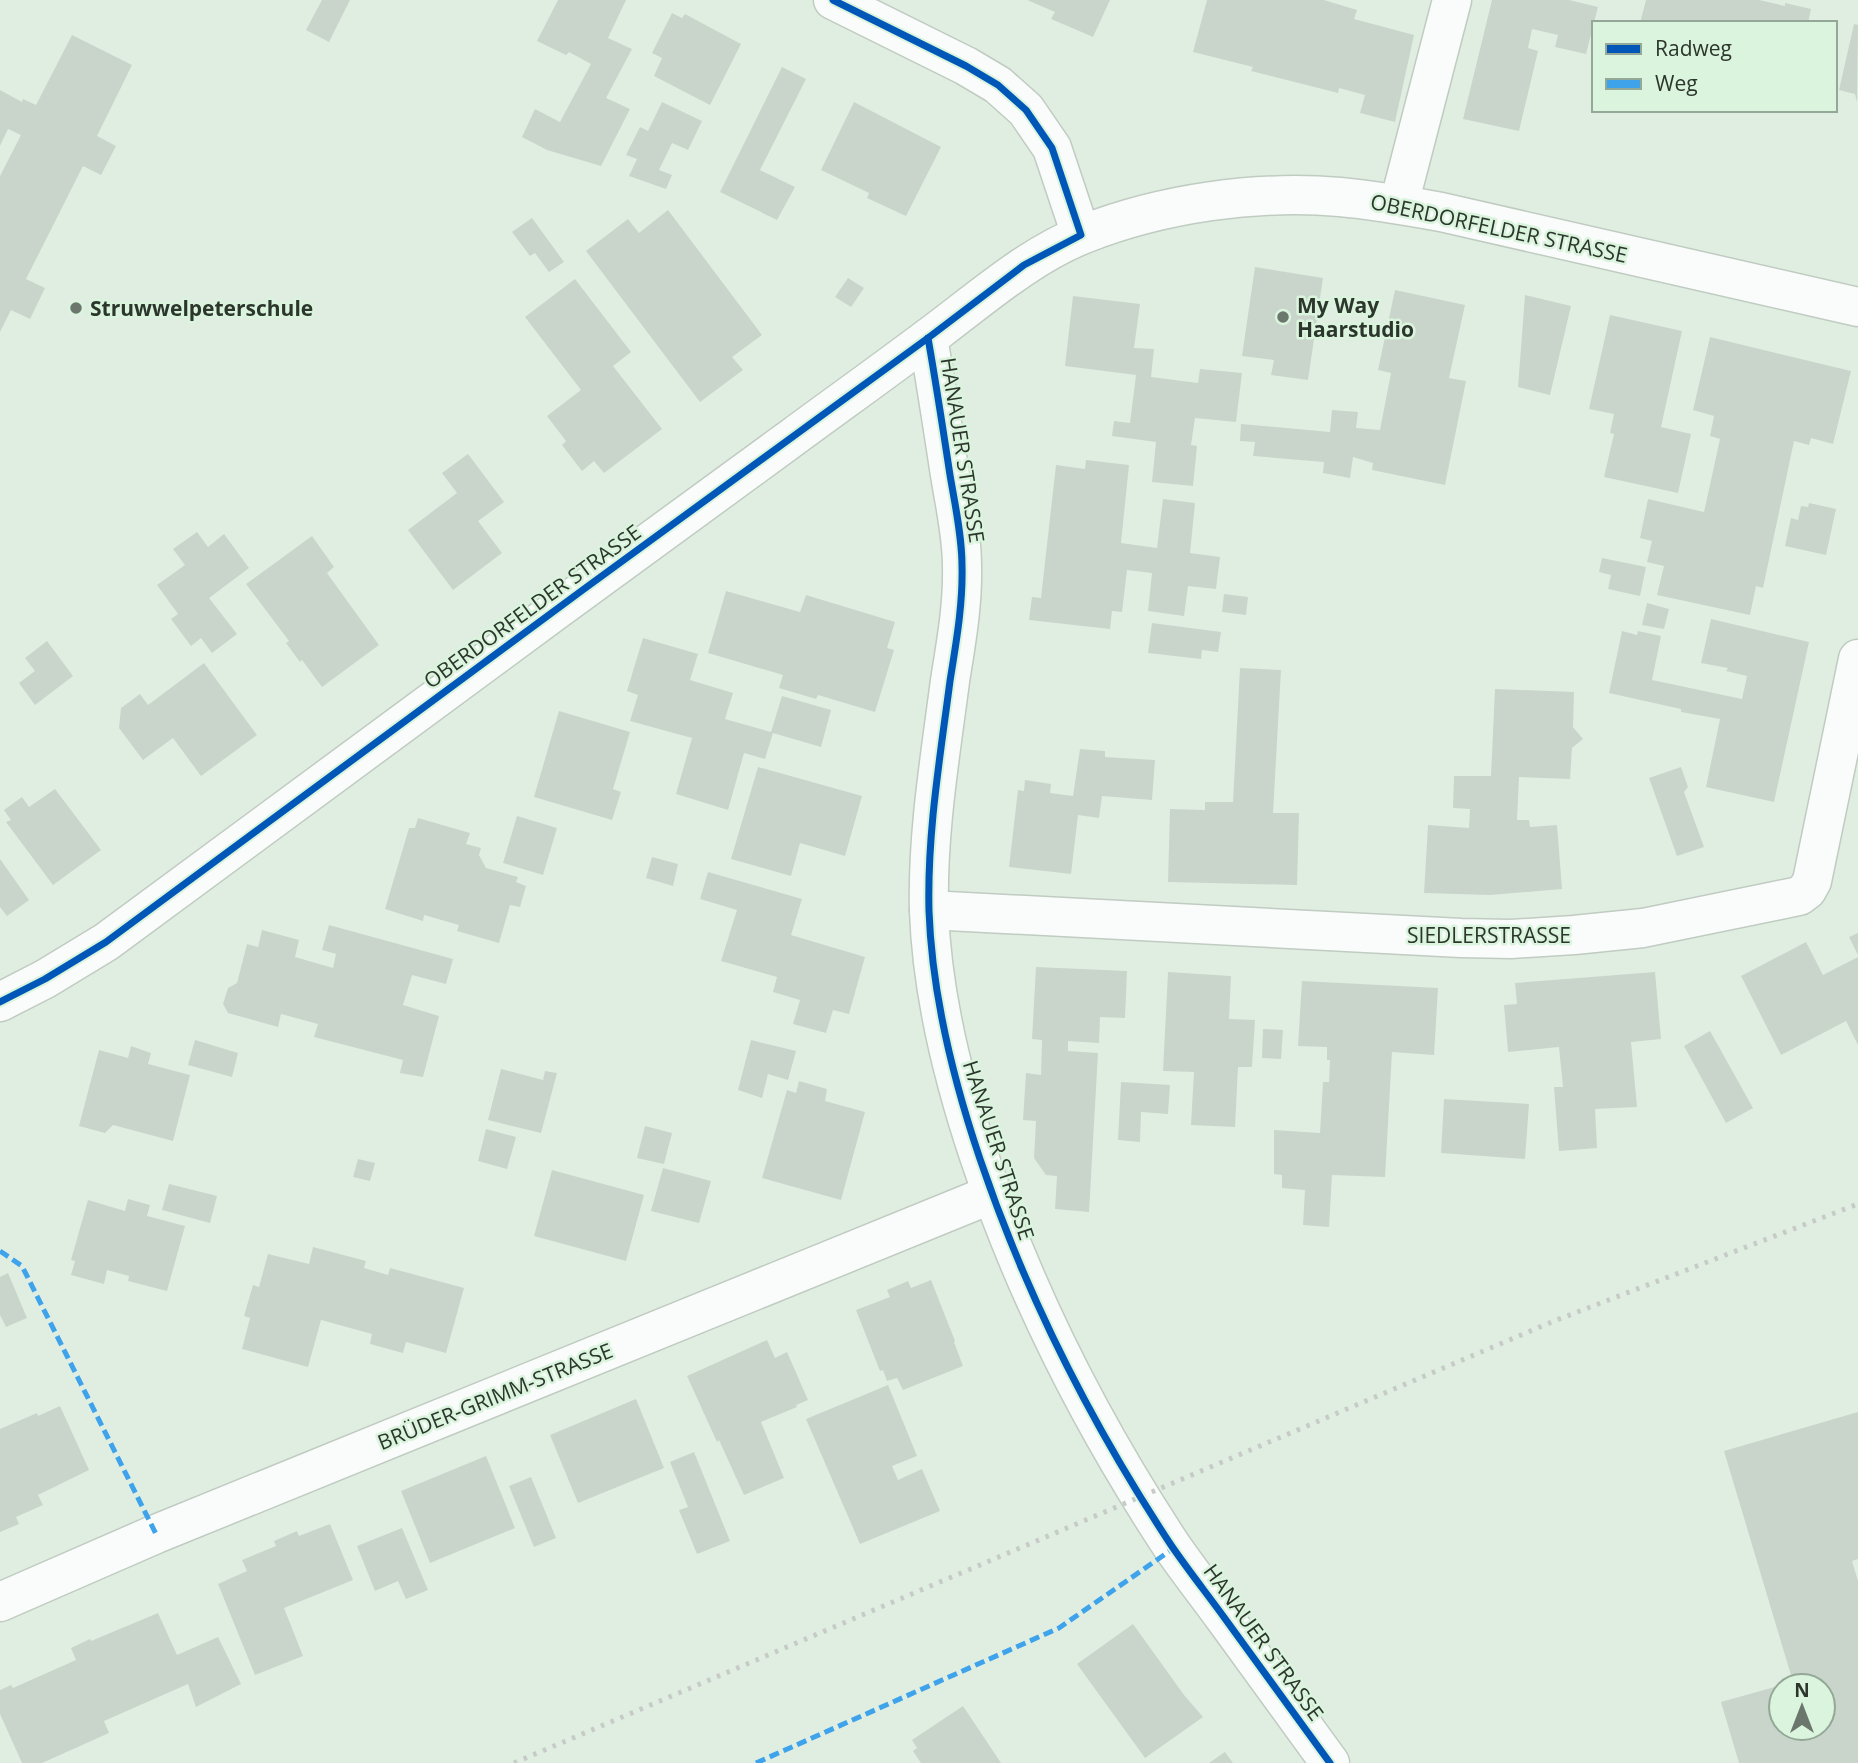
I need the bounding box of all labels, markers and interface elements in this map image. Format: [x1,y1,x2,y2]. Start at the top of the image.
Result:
legend [1592,21,1837,112]
text: Radweg [1655,34,1732,62]
text: Weg [1655,69,1698,97]
street label: OBERDORFELDER STRASSE [1368,187,1630,269]
place label: My Way Haarstudio [1297,291,1414,343]
place label: Struwwelpeterschule [90,294,313,322]
marker: Struwwelpeterschule [68,300,84,316]
marker: My Way Haarstudio [1275,309,1291,325]
street label: HANAUER STRASSE [935,355,991,545]
street label: OBERDORFELDER STRASSE [418,518,646,694]
street label: SIEDLERSTRASSE [1407,921,1571,949]
street label: HANAUER STRASSE [957,1057,1041,1243]
street label: BRÜDER-GRIMM-STRASSE [373,1336,617,1456]
street label: HANAUER STRASSE [1198,1558,1330,1726]
north arrow [1767,1672,1837,1742]
text: N [1794,1677,1810,1703]

